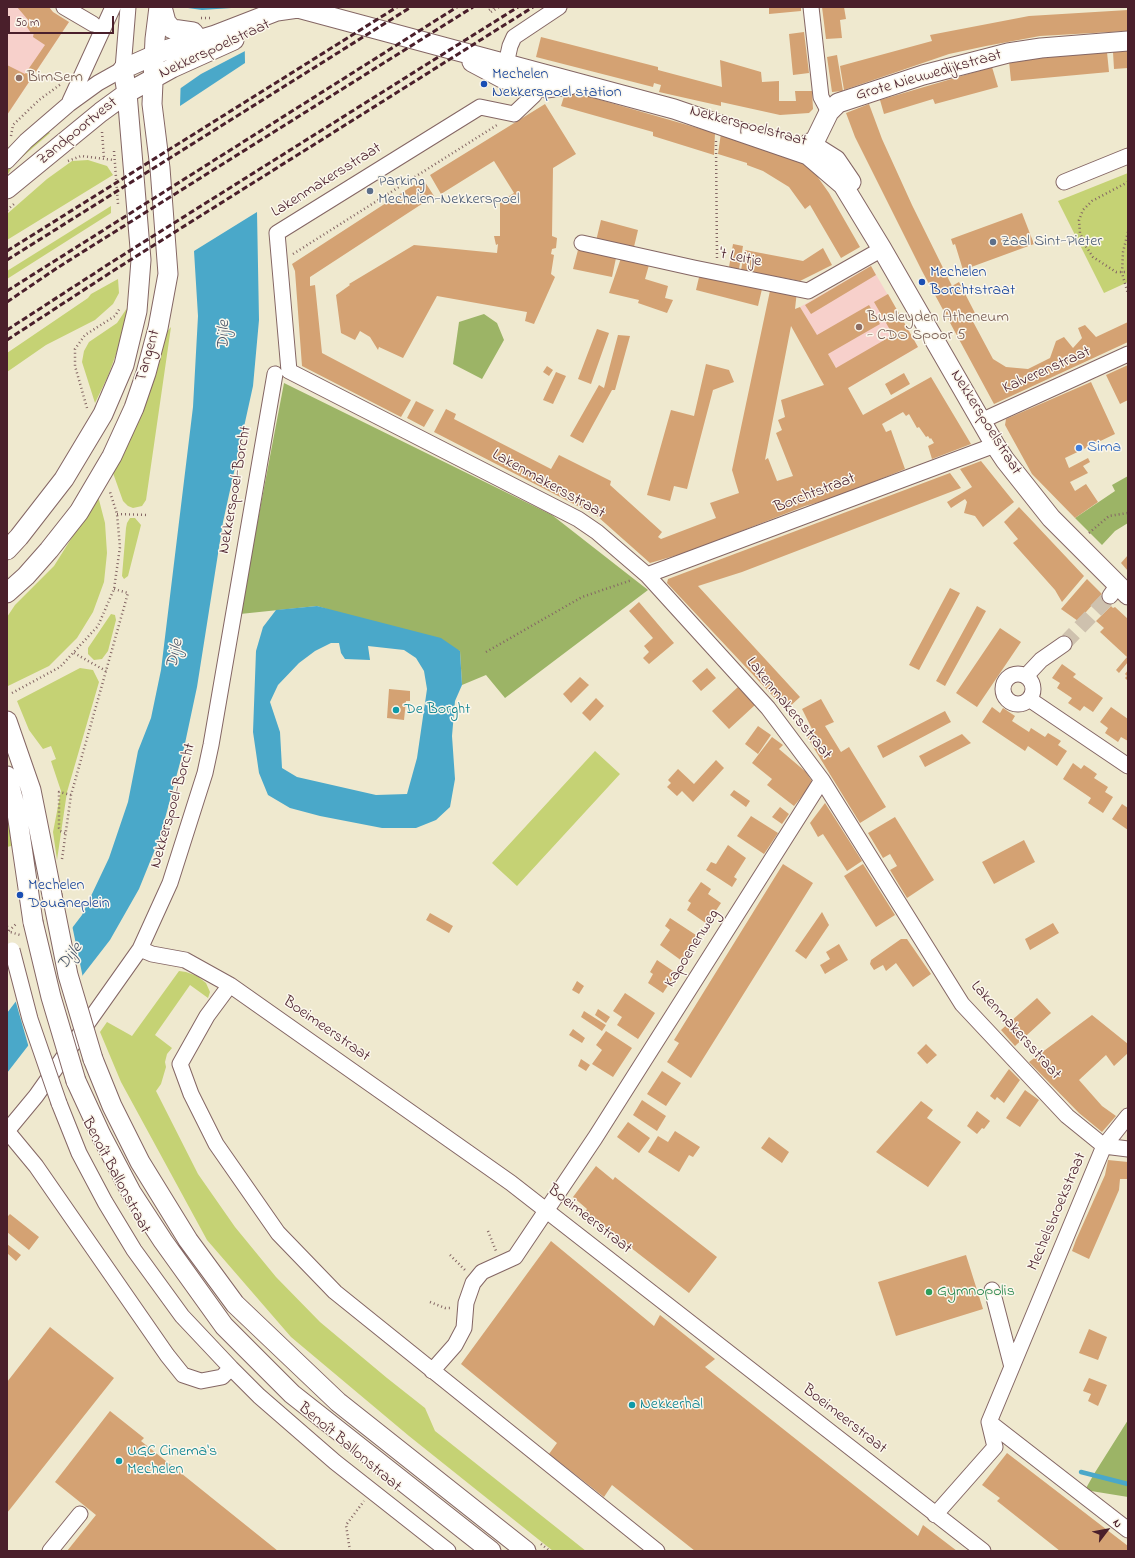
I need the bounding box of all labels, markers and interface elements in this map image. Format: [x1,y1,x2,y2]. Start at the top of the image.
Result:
scale bar [10,8,116,34]
text: 50 m [15,14,39,32]
street label: Nekkerspoelstraat [156,16,274,84]
street label: Grote Nieuwedijkstraat [854,46,1004,106]
place label: Mechelen Nekkerspoel station [492,65,622,103]
place label: BimSem [27,68,83,88]
marker: BimSem [14,73,24,83]
marker: Mechelen Nekkerspoel station [479,79,489,89]
street label: Zandpoortvest [34,94,122,170]
street label: Nekkerspoelstraat [687,102,809,152]
street label: Lakenmakersstraat [268,139,386,223]
place label: Parking Mechelen-Nekkerspoel [378,172,520,210]
marker: Parking Mechelen-Nekkerspoel [365,186,375,196]
place label: Zaal Sint-Pieter [1001,232,1102,252]
marker: Zaal Sint-Pieter [988,237,998,247]
street label: 't Leitje [717,245,763,273]
place label: Mechelen Borchtstraat [930,263,1015,301]
marker: Mechelen Borchtstraat [917,277,927,287]
place label: Busleyden Atheneum - CDO Spoor 5 [867,308,1009,346]
water label: Dijle [215,320,235,350]
marker: Busleyden Atheneum - CDO Spoor 5 [854,322,864,332]
street label: Tangent [132,328,166,384]
street label: Kalverenstraat [1000,343,1094,399]
street label: Nekkerspoelstraat [945,367,1025,479]
street label: Nekkerspoel-Borcht [215,425,257,555]
place label: Sima [1087,438,1121,458]
marker: Sima [1074,443,1084,453]
street label: Lakenmakersstraat [488,446,608,524]
street label: Borchtstraat [772,470,858,518]
water label: Dijle [163,637,189,671]
street label: Lakenmakersstraat [741,654,835,764]
place label: De Borght [404,700,470,720]
marker: De Borght [391,705,401,715]
street label: Nekkerspoel-Borcht [147,741,201,871]
place label: Mechelen Douaneplein [28,876,110,914]
marker: Mechelen Douaneplein [15,890,25,900]
street label: Kapoenenweg [661,906,725,992]
water label: Dijle [54,939,88,975]
street label: Lakenmakersstraat [966,978,1064,1084]
street label: Boeimeerstraat [279,993,373,1067]
street label: Benoît Ballonstraat [76,1115,154,1237]
street label: Mechelsbroekstraat [1024,1150,1092,1274]
street label: Boeimeerstraat [543,1181,635,1259]
place label: Gymnopolis [937,1282,1015,1302]
marker: Gymnopolis [924,1287,934,1297]
street label: Boeimeerstraat [798,1381,890,1459]
place label: Nekkerhal [640,1395,703,1415]
street label: Benoît Ballonstraat [294,1399,404,1497]
marker: Nekkerhal [627,1400,637,1410]
place label: UGC Cinema's Mechelen [127,1442,217,1480]
marker: UGC Cinema's Mechelen [114,1456,124,1466]
north arrow [1087,1510,1127,1550]
text: N [1108,1516,1126,1531]

